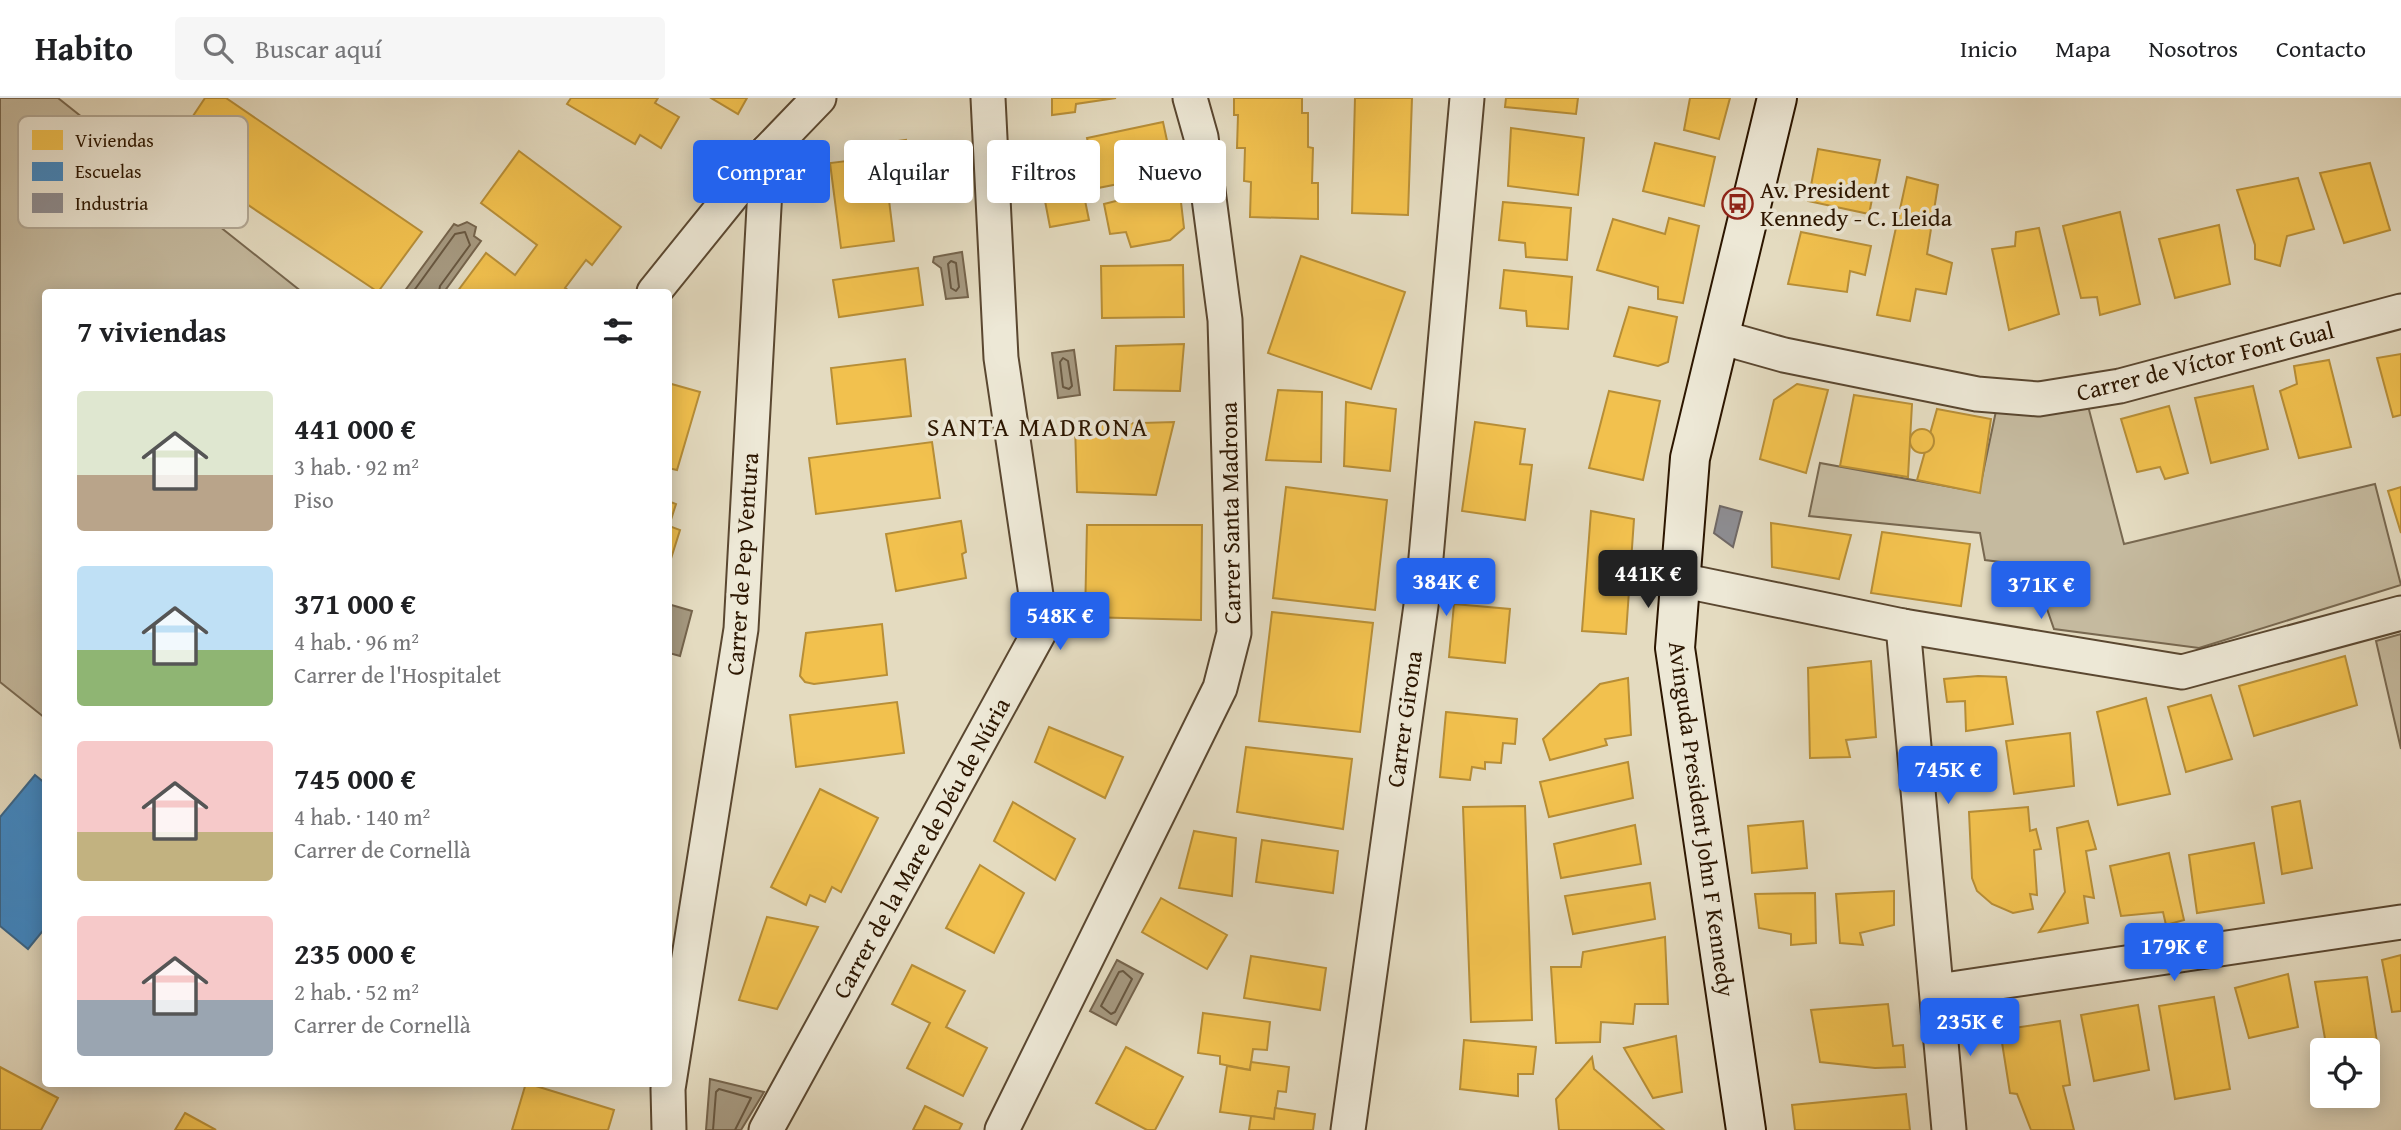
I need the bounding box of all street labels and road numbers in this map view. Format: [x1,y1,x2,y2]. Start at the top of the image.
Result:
street label: Carrer de Víctor Font Gual [2073,312,2338,410]
street label: Carrer Santa Madrona [1211,401,1249,624]
street label: Carrer de Pep Ventura [717,451,767,677]
street label: Avinguda President John F Kennedy [1660,639,1744,999]
street label: Carrer Girona [1377,648,1431,790]
street label: Carrer de la Mare de Déu de Núria [823,690,1019,1005]

